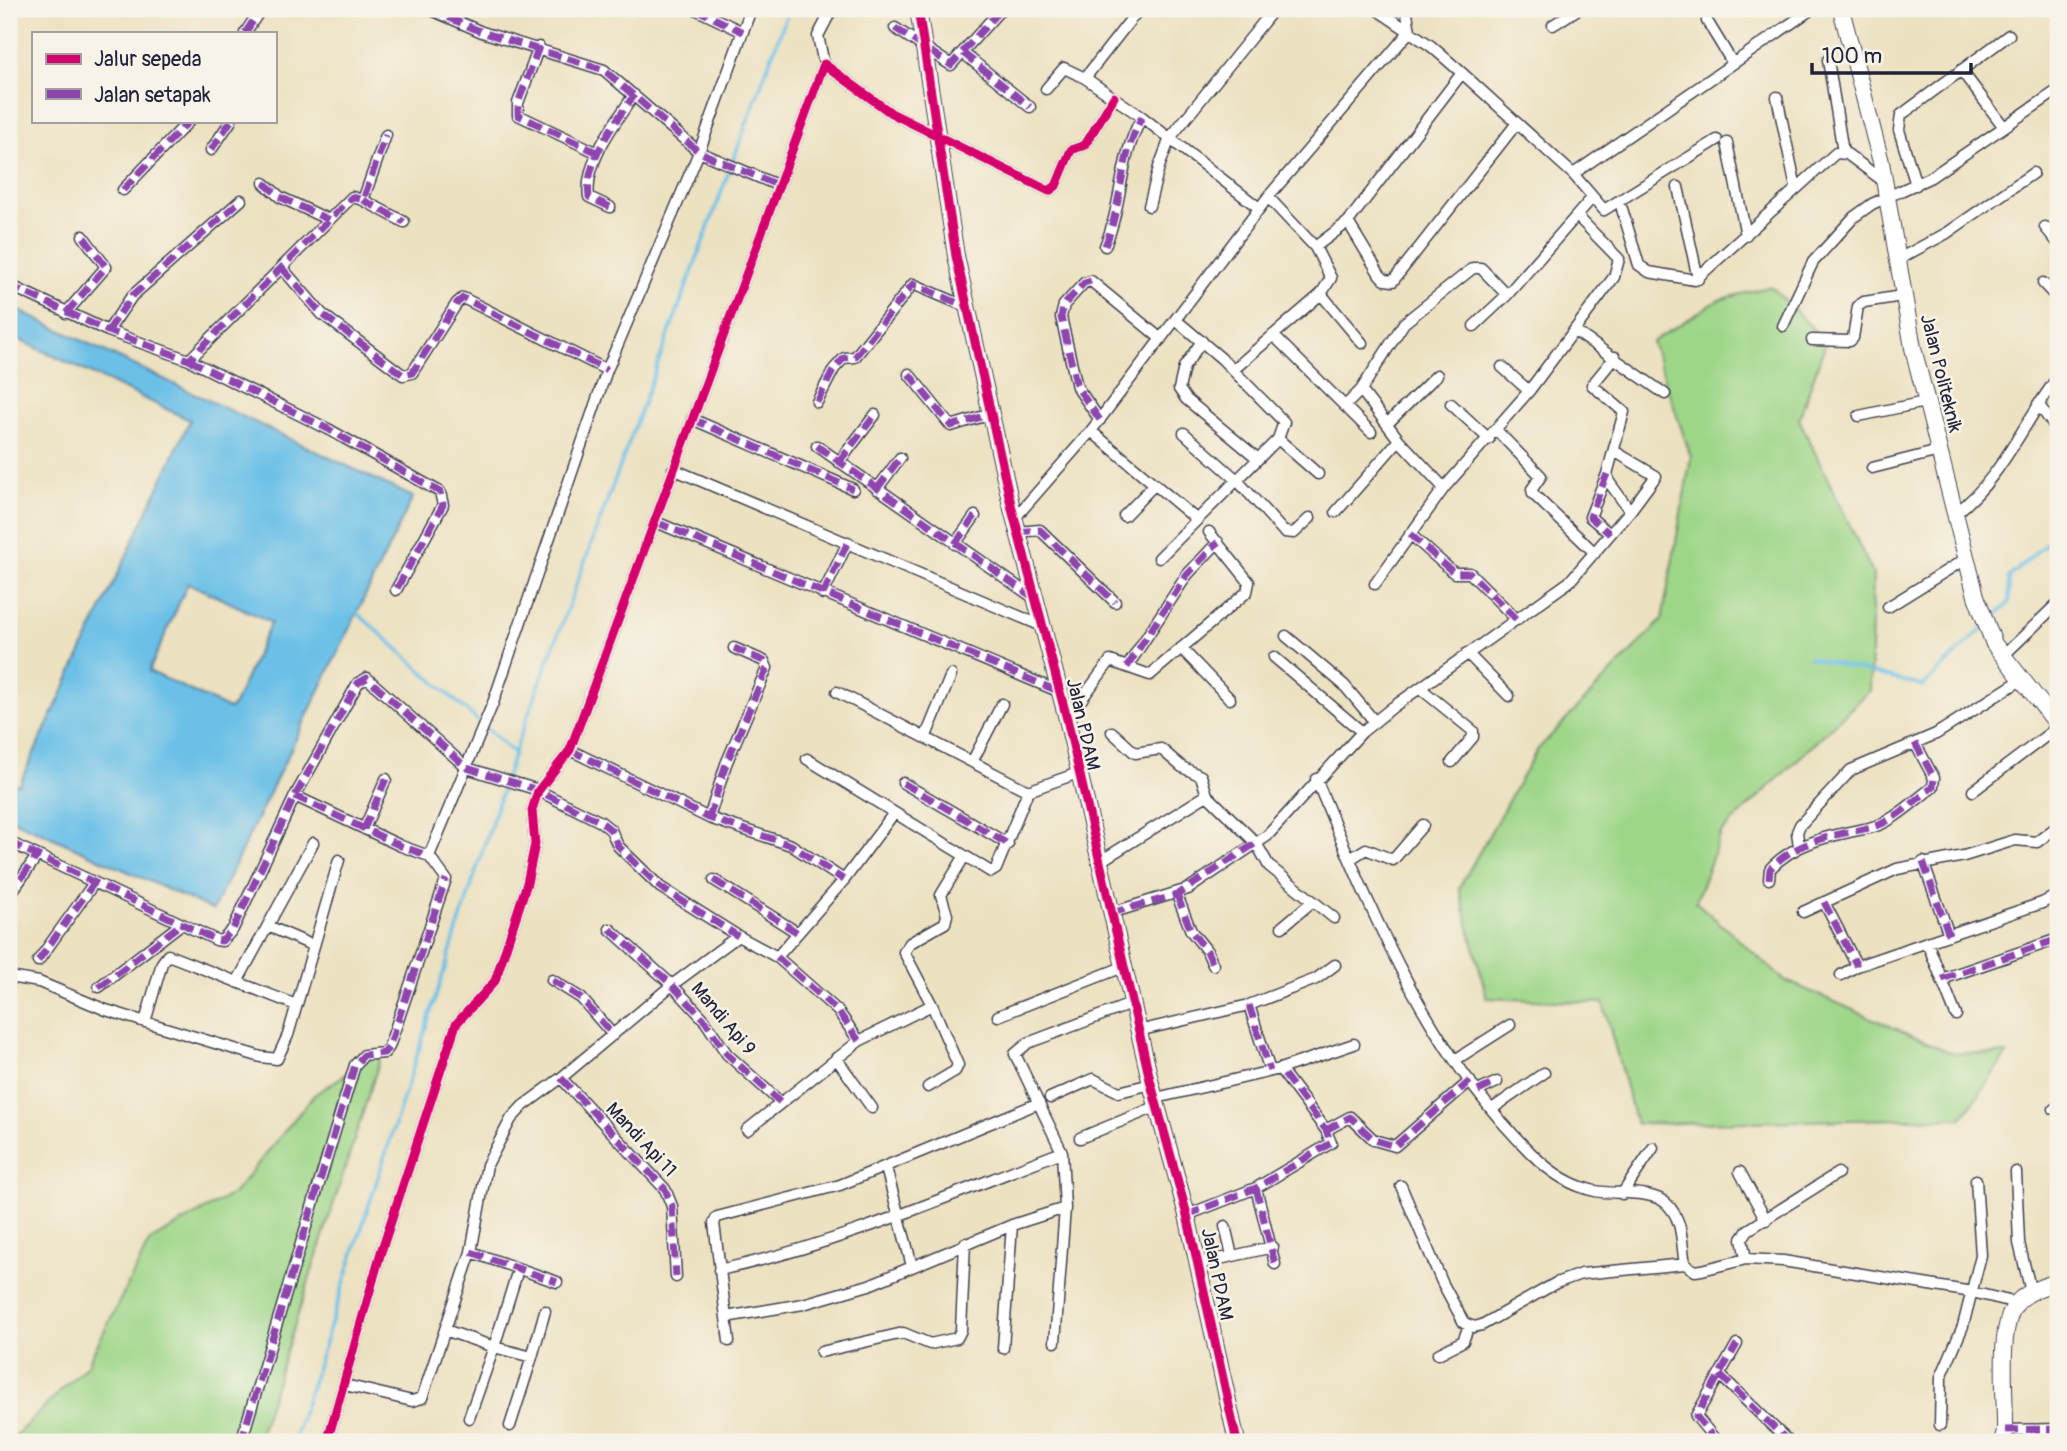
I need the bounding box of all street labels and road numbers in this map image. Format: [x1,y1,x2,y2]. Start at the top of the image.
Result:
street label: Jalan Politeknik [1915,312,1967,435]
street label: Jalan PDAM [1061,676,1105,773]
street label: Mandi Api 9 [686,977,761,1060]
street label: Mandi Api 11 [601,1097,682,1182]
street label: Jalan PDAM [1196,1226,1239,1323]

